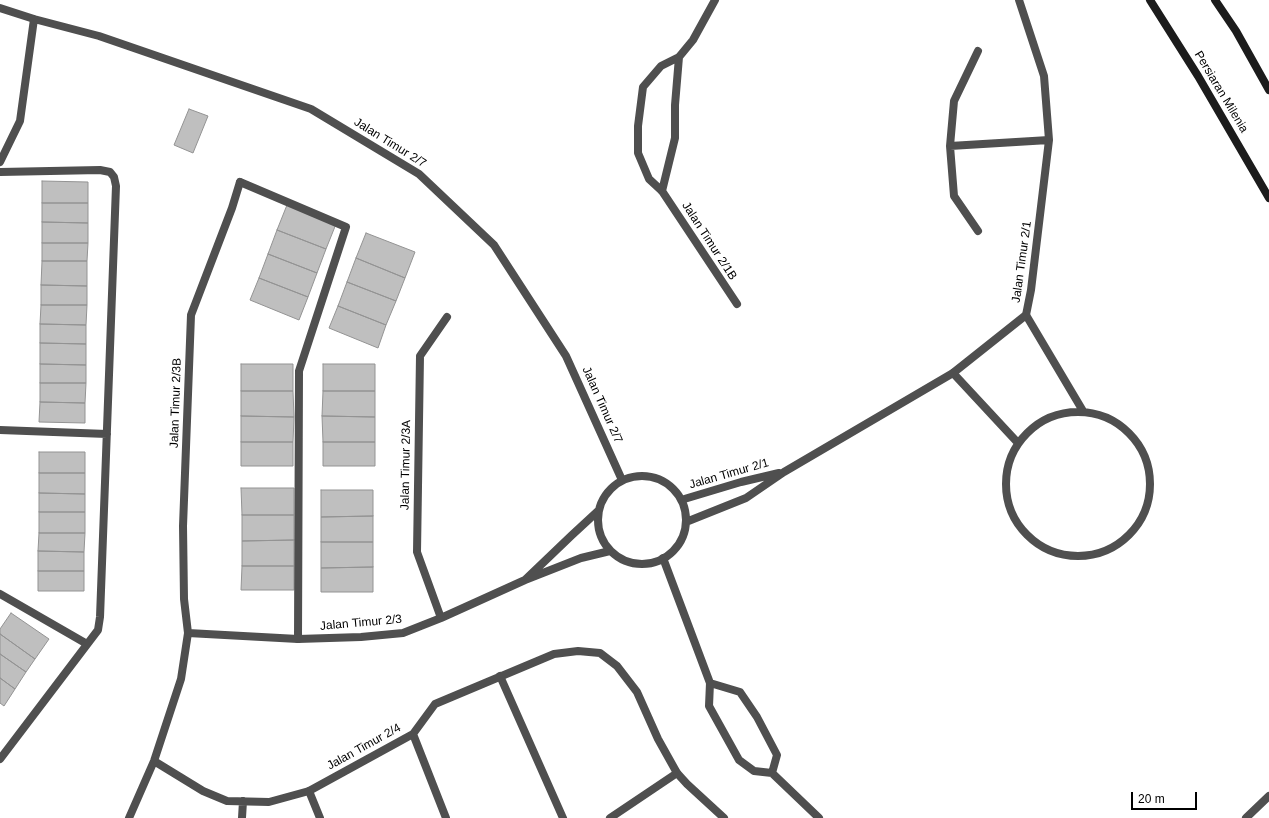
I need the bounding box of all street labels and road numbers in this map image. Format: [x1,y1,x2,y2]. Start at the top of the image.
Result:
street label: Persiaran Milenia [1191,49,1251,135]
street label: Jalan Timur 2/7 [351,115,429,171]
street label: Jalan Timur 2/1B [678,199,740,283]
street label: Jalan Timur 2/1 [1009,220,1035,304]
street label: Jalan Timur 2/3B [167,358,185,448]
street label: Jalan Timur 2/7 [579,365,625,445]
street label: Jalan Timur 2/3A [398,420,414,510]
street label: Jalan Timur 2/1 [687,456,771,492]
street label: Jalan Timur 2/3 [319,612,403,634]
street label: Jalan Timur 2/4 [325,721,403,773]

